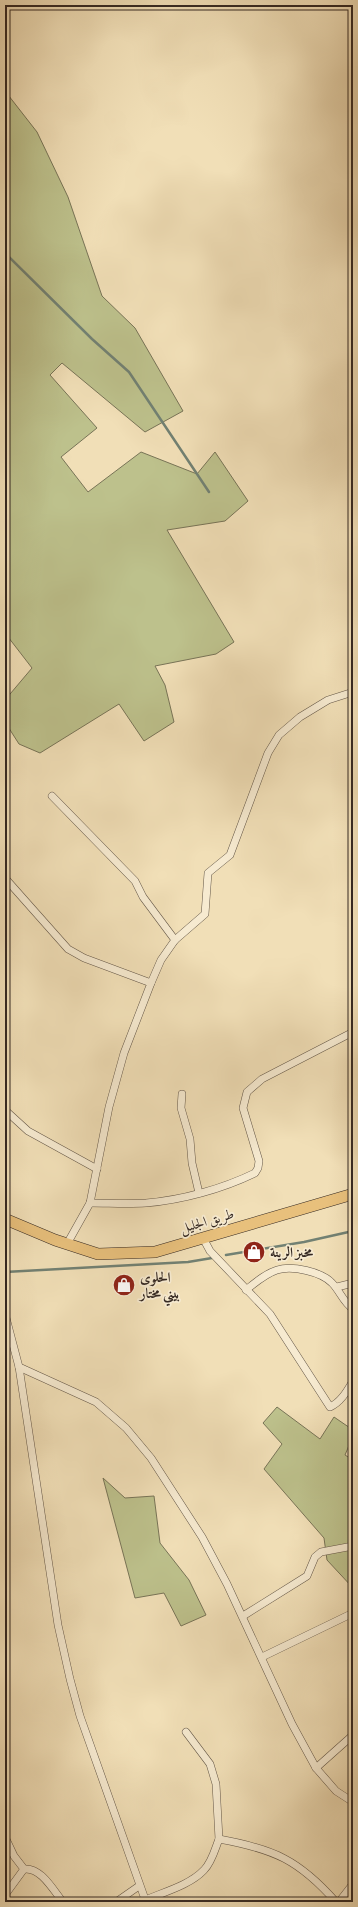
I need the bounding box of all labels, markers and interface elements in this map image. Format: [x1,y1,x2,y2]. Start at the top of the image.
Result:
street label: طريق الجليل [178,1204,237,1239]
shop icon: مخبز الرينة [241,1239,267,1265]
place label: مخبز الرينة [270,1243,314,1262]
place label: الحلوى بيني مختار [138,1268,180,1307]
shop icon: الحلوى بيني مختار [111,1272,137,1298]

